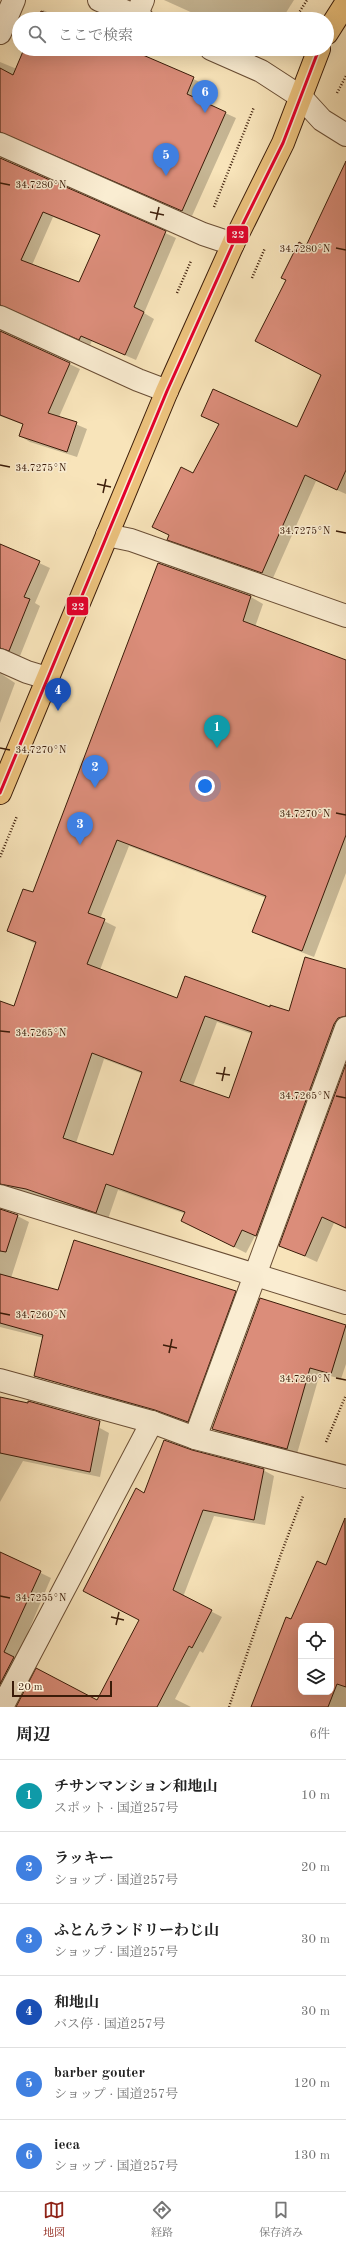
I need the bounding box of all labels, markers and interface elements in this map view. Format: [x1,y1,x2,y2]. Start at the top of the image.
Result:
search box [12,12,334,56]
icon: search [26,23,48,45]
text: ここで検索 [58,29,133,44]
pin: 6 [192,80,218,113]
pin: 5 [153,143,179,176]
text: 34.7280°N [15,180,67,190]
line badge: 22 [226,225,249,244]
text: 22 [232,230,244,241]
text: 34.7280°N [279,244,331,254]
text: 34.7275°N [15,463,67,473]
text: 34.7275°N [279,526,331,536]
line badge: 22 [66,596,89,616]
text: 22 [72,602,84,613]
pin: 4 [45,678,71,711]
pin: 1 [204,715,230,748]
text: 34.7270°N [15,745,67,755]
pin: 2 [82,755,108,788]
your location [195,776,215,796]
text: 34.7270°N [279,809,331,819]
pin: 3 [67,812,93,845]
text: 34.7265°N [15,1028,67,1038]
text: 34.7265°N [279,1091,331,1101]
text: 34.7260°N [15,1310,67,1320]
text: 34.7260°N [279,1374,331,1384]
text: 34.7255°N [15,1593,67,1603]
map controls [298,1623,334,1695]
button: locate [298,1623,334,1659]
button: layers [298,1659,334,1695]
scale bar [12,1679,112,1698]
text: 20 m [18,1682,43,1693]
text: 周辺 [16,1727,50,1744]
text: 6件 [309,1728,330,1741]
text: チサンマンション和地山 [54,1780,218,1795]
text: 1 [25,1789,33,1802]
text: 10 m [301,1789,330,1802]
text: スポット · 国道257号 [54,1802,179,1815]
text: ラッキー [54,1852,114,1867]
text: 2 [25,1861,33,1874]
text: 20 m [301,1861,330,1874]
text: ショップ · 国道257号 [54,1874,178,1887]
text: ふとんランドリーわじ山 [54,1924,219,1939]
text: 3 [25,1933,33,1946]
text: 30 m [301,1933,330,1946]
text: ショップ · 国道257号 [54,1946,178,1959]
text: 和地山 [54,1996,99,2011]
text: 4 [25,2005,33,2018]
text: 30 m [301,2005,330,2018]
text: バス停 · 国道257号 [54,2018,166,2031]
text: barber gouter [54,2066,145,2081]
text: 5 [25,2077,33,2090]
text: 120 m [293,2077,330,2090]
text: ショップ · 国道257号 [54,2088,178,2101]
text: ieca [54,2138,80,2153]
text: 6 [25,2149,33,2162]
text: 130 m [293,2149,330,2162]
text: ショップ · 国道257号 [54,2160,178,2173]
tab: 地図 [43,2199,65,2241]
tab: 経路 [151,2199,173,2241]
tab: 保存済み [259,2199,303,2241]

